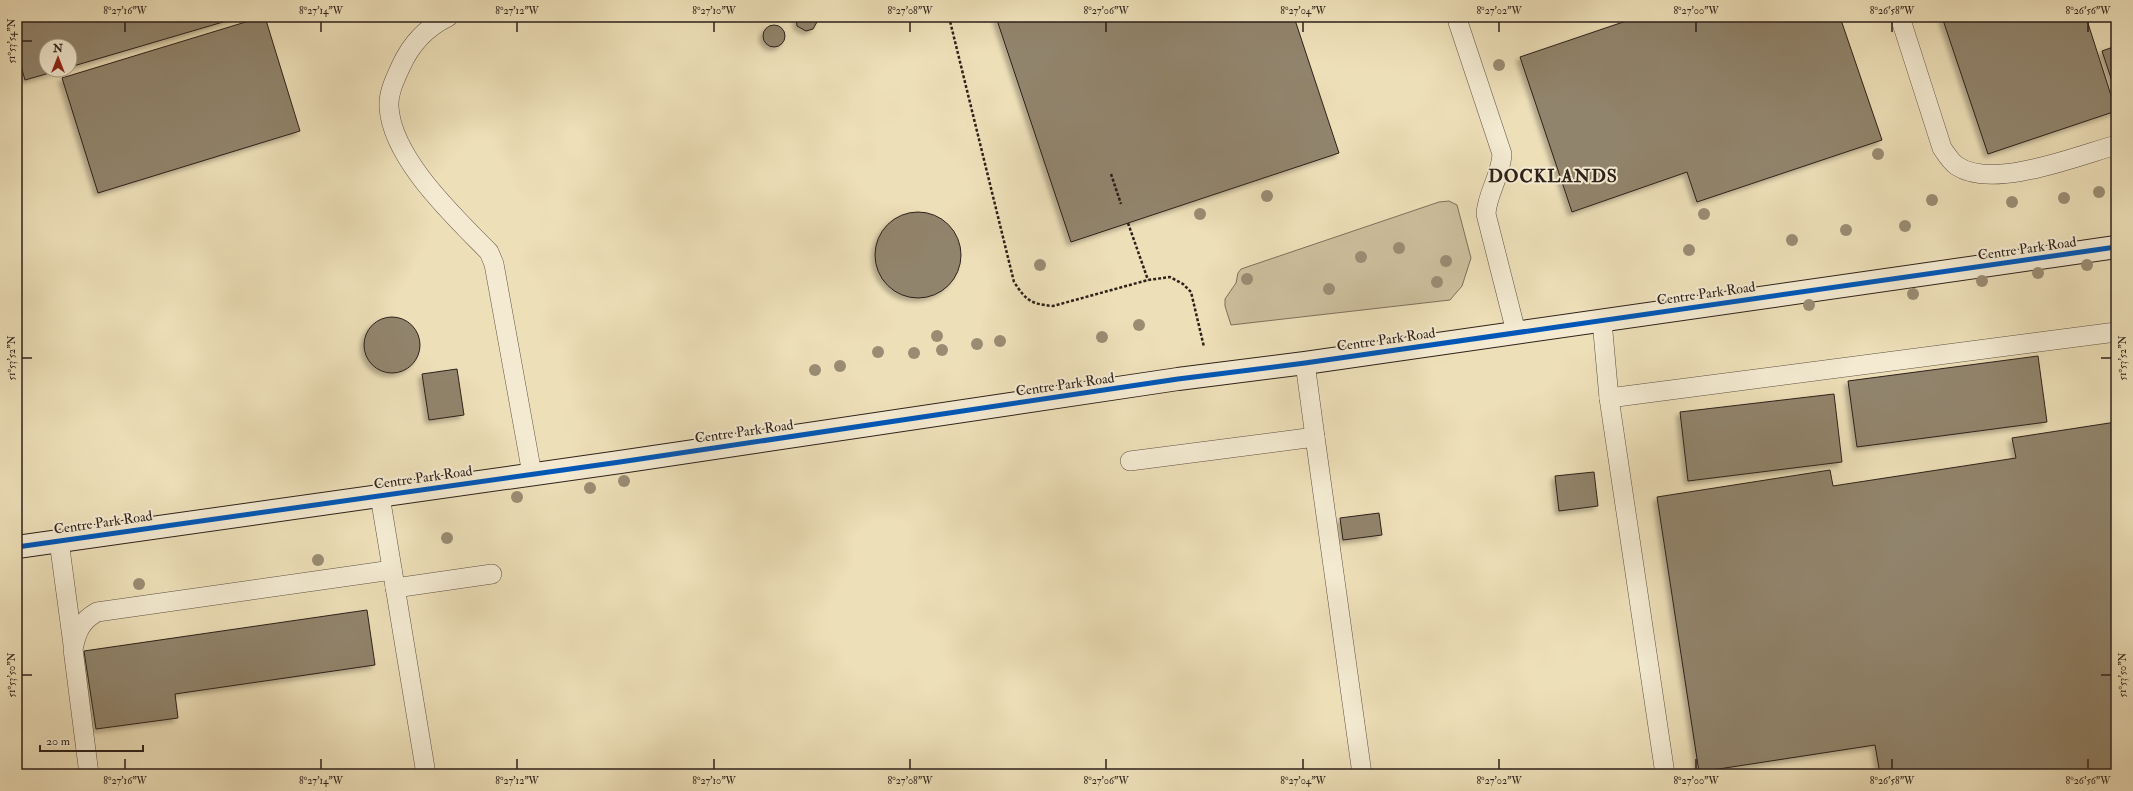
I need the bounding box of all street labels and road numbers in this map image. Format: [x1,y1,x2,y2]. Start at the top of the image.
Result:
street label: Centre Park Road [1977,233,2078,264]
street label: Centre Park Road [1656,278,1757,309]
street label: Centre Park Road [1336,324,1437,355]
street label: Centre Park Road [1015,369,1116,400]
street label: Centre Park Road [694,416,795,447]
street label: Centre Park Road [373,462,474,493]
street label: Centre Park Road [53,507,154,538]

